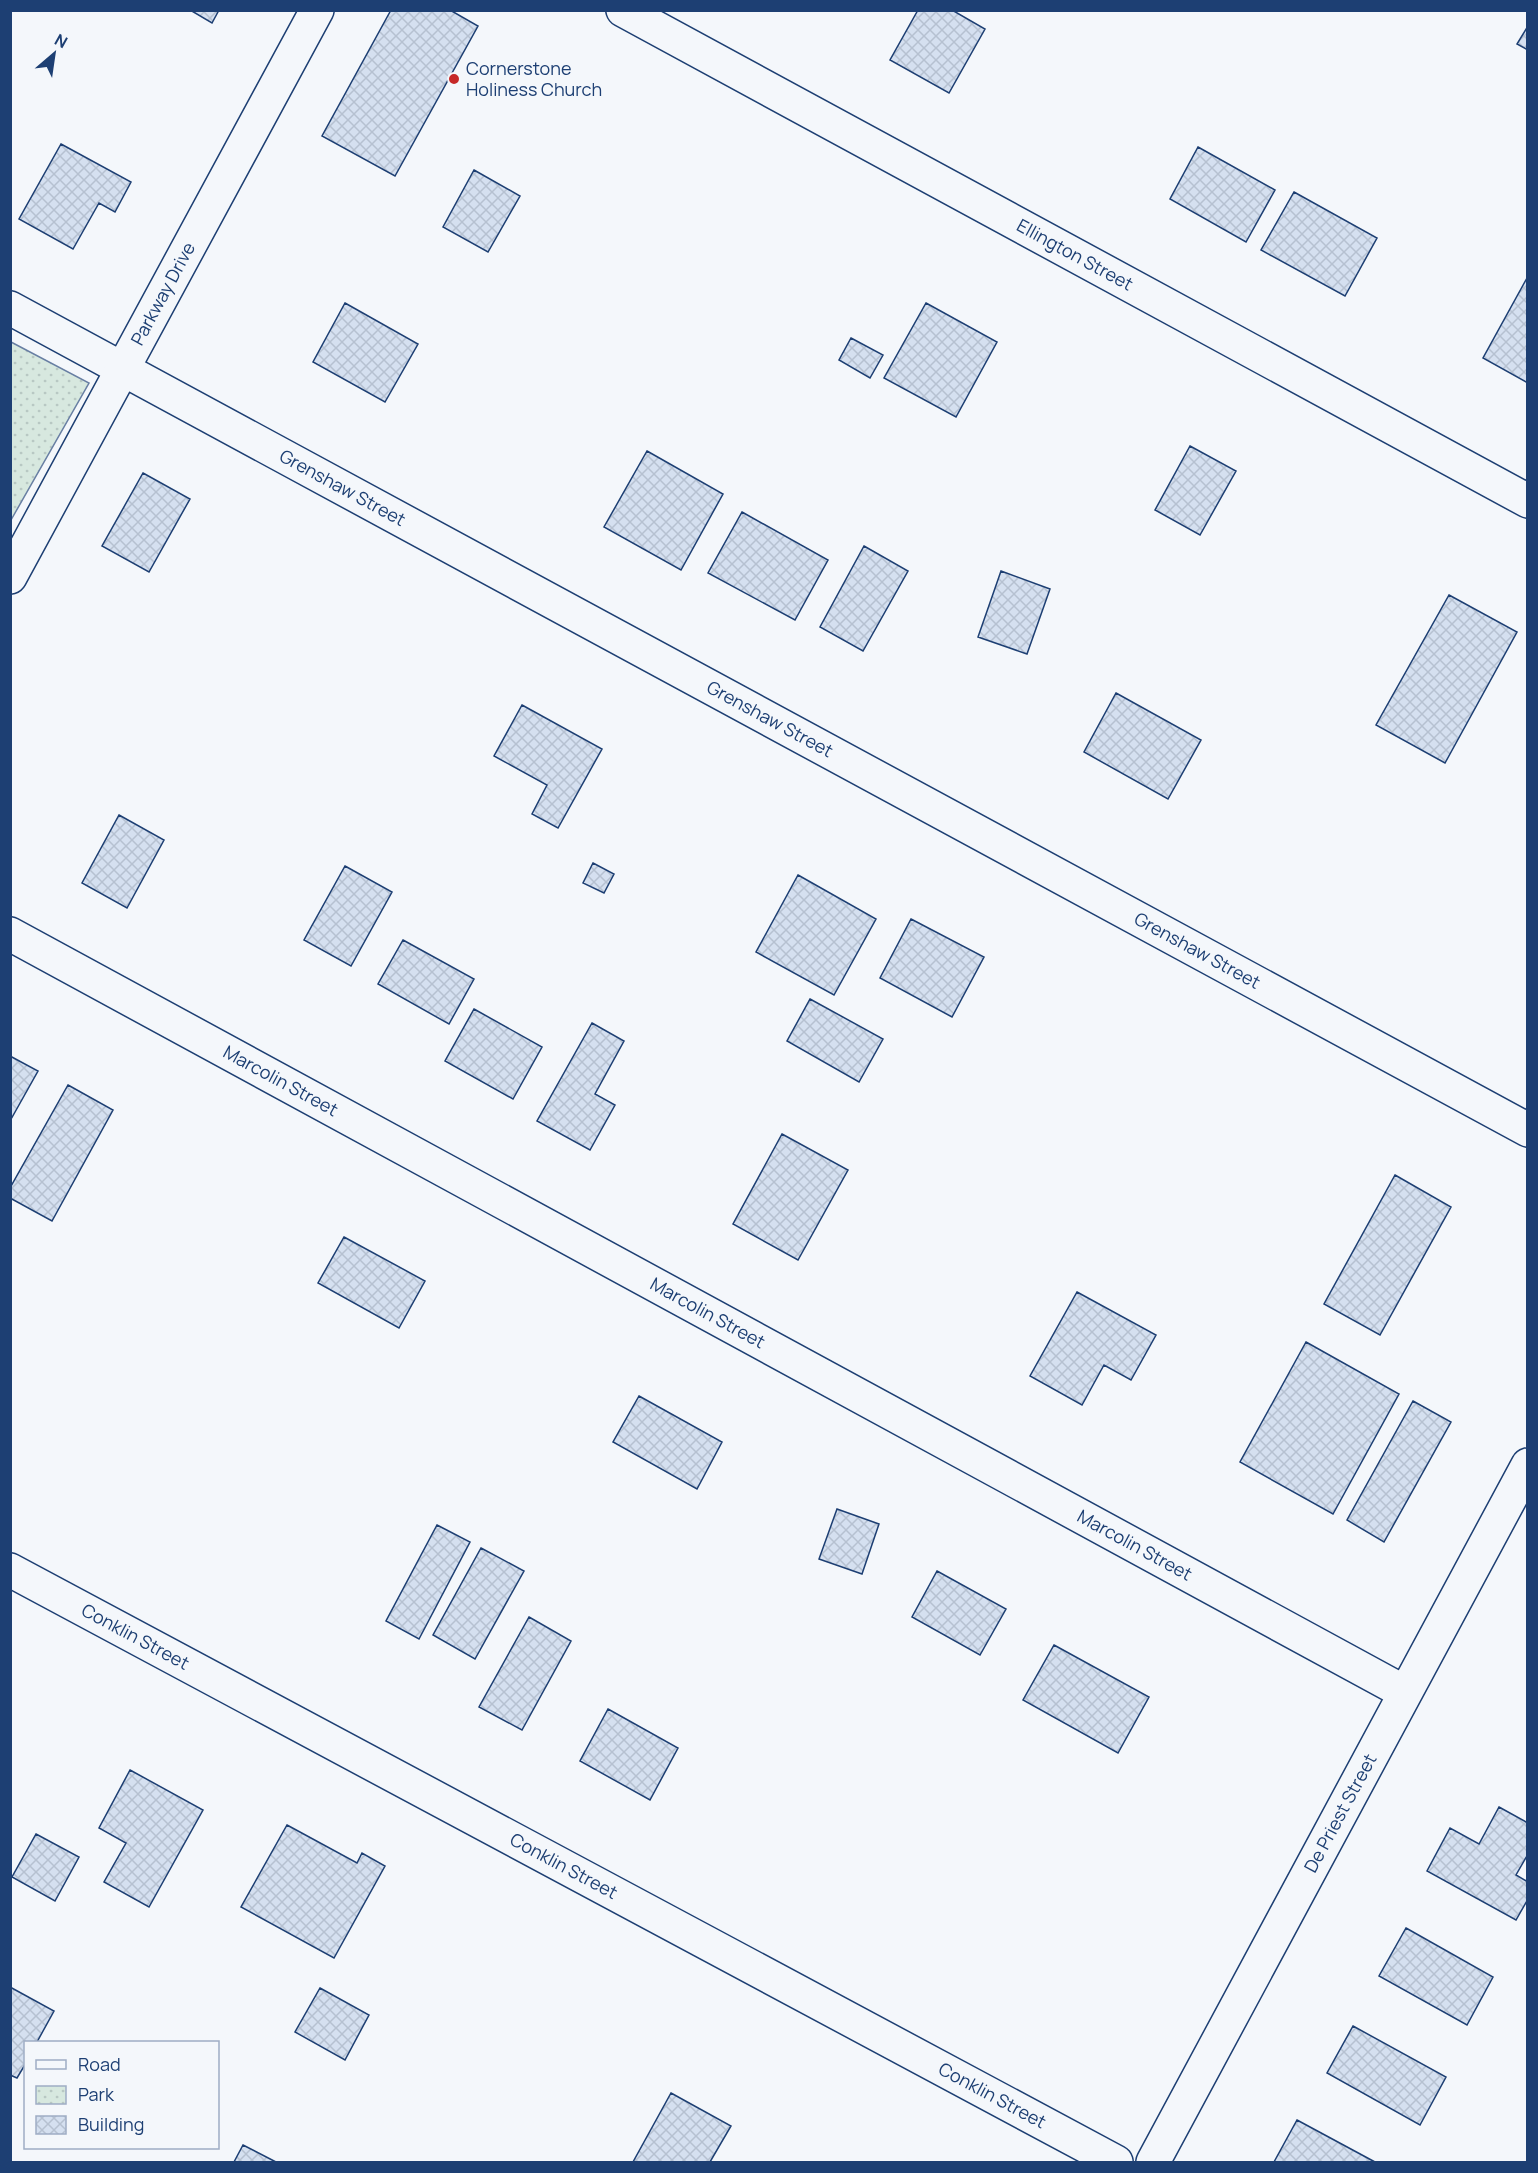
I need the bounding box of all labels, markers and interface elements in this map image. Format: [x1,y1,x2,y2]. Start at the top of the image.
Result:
north arrow [24,24,84,84]
text: N [51,28,72,53]
place label: Cornerstone Holiness Church [466,56,602,101]
marker: Cornerstone Holiness Church [447,72,461,86]
street label: Ellington Street [1013,213,1138,296]
street label: Parkway Drive [125,238,200,349]
street label: Grenshaw Street [276,443,410,531]
street label: Grenshaw Street [703,675,838,762]
street label: Grenshaw Street [1130,906,1265,994]
street label: Marcolin Street [219,1039,343,1121]
street label: Marcolin Street [646,1271,770,1353]
street label: Marcolin Street [1073,1504,1197,1586]
street label: Conklin Street [78,1598,194,1675]
street label: De Priest Street [1298,1749,1381,1876]
street label: Conklin Street [506,1827,622,1904]
legend [24,2041,219,2149]
text: Road [78,2052,121,2076]
street label: Conklin Street [935,2056,1051,2133]
text: Park [78,2082,115,2106]
text: Building [78,2112,144,2136]

